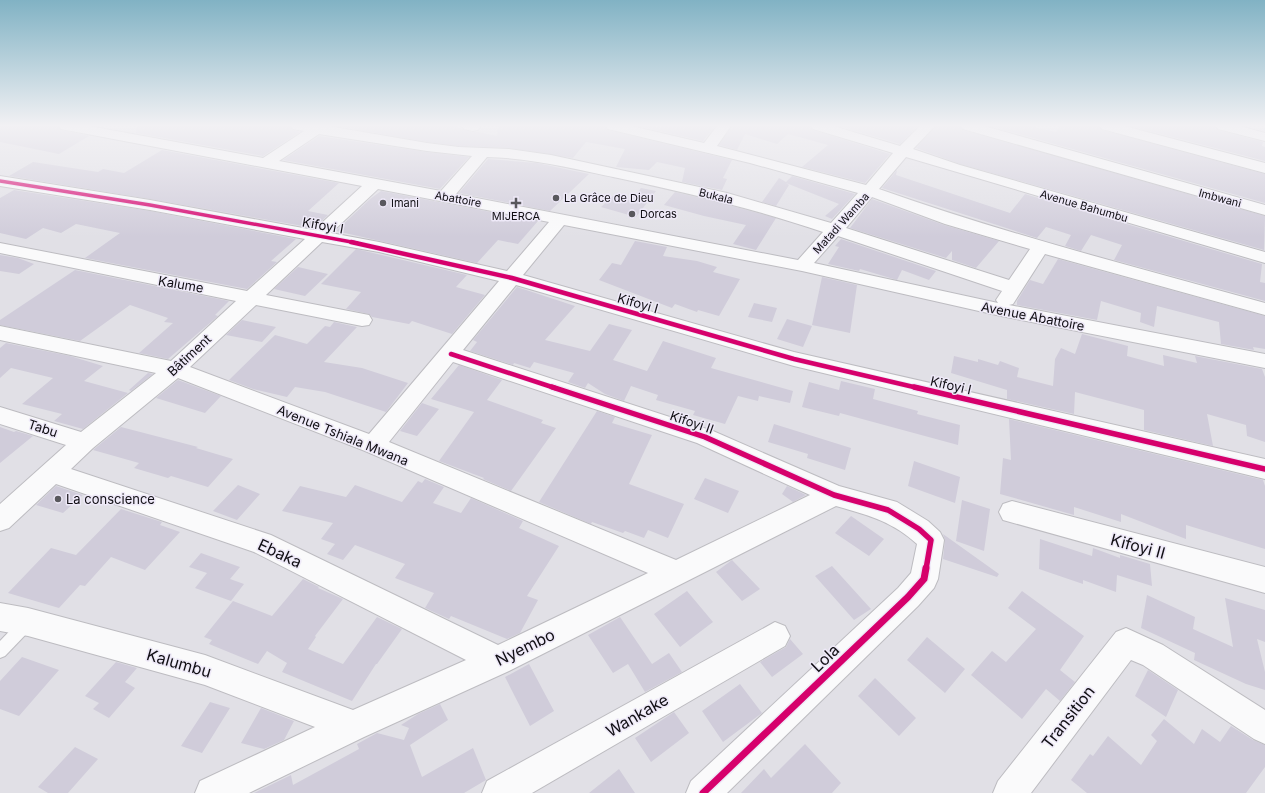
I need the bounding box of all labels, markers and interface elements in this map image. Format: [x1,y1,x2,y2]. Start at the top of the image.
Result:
street label: Bukala [697,185,735,207]
street label: Imbwani [1197,186,1243,210]
street label: Avenue Bahumbu [1038,187,1130,225]
street label: Abattoire [434,188,482,210]
street label: Matadi Wamba [810,189,872,257]
place label: La Grâce de Dieu [564,191,654,205]
marker: La Grâce de Dieu [551,193,561,203]
place label: Imani [391,196,419,210]
marker: Imani [378,198,388,208]
marker: MIJERCA [511,198,521,208]
place label: Dorcas [640,207,677,221]
place label: MIJERCA [492,209,541,223]
marker: Dorcas [627,209,637,219]
street label: Kifoyi I [301,214,345,236]
street label: Kalume [157,272,205,296]
street label: Kifoyi I [616,290,660,316]
street label: Avenue Abattoire [980,298,1086,334]
street label: Bâtiment [164,331,214,379]
street label: Kifoyi I [929,373,973,397]
street label: Avenue Tshiala Mwana [275,401,411,469]
street label: Kifoyi II [668,407,716,437]
street label: Tabu [26,416,60,440]
place label: La conscience [66,491,155,507]
marker: La conscience [53,494,63,504]
street label: Kifoyi II [1109,529,1167,563]
street label: Ebaka [255,534,305,572]
street label: Nyembo [492,624,558,670]
street label: Lola [807,640,843,676]
street label: Kalumbu [144,644,214,682]
street label: Transition [1037,682,1099,752]
street label: Wankake [602,689,672,741]

